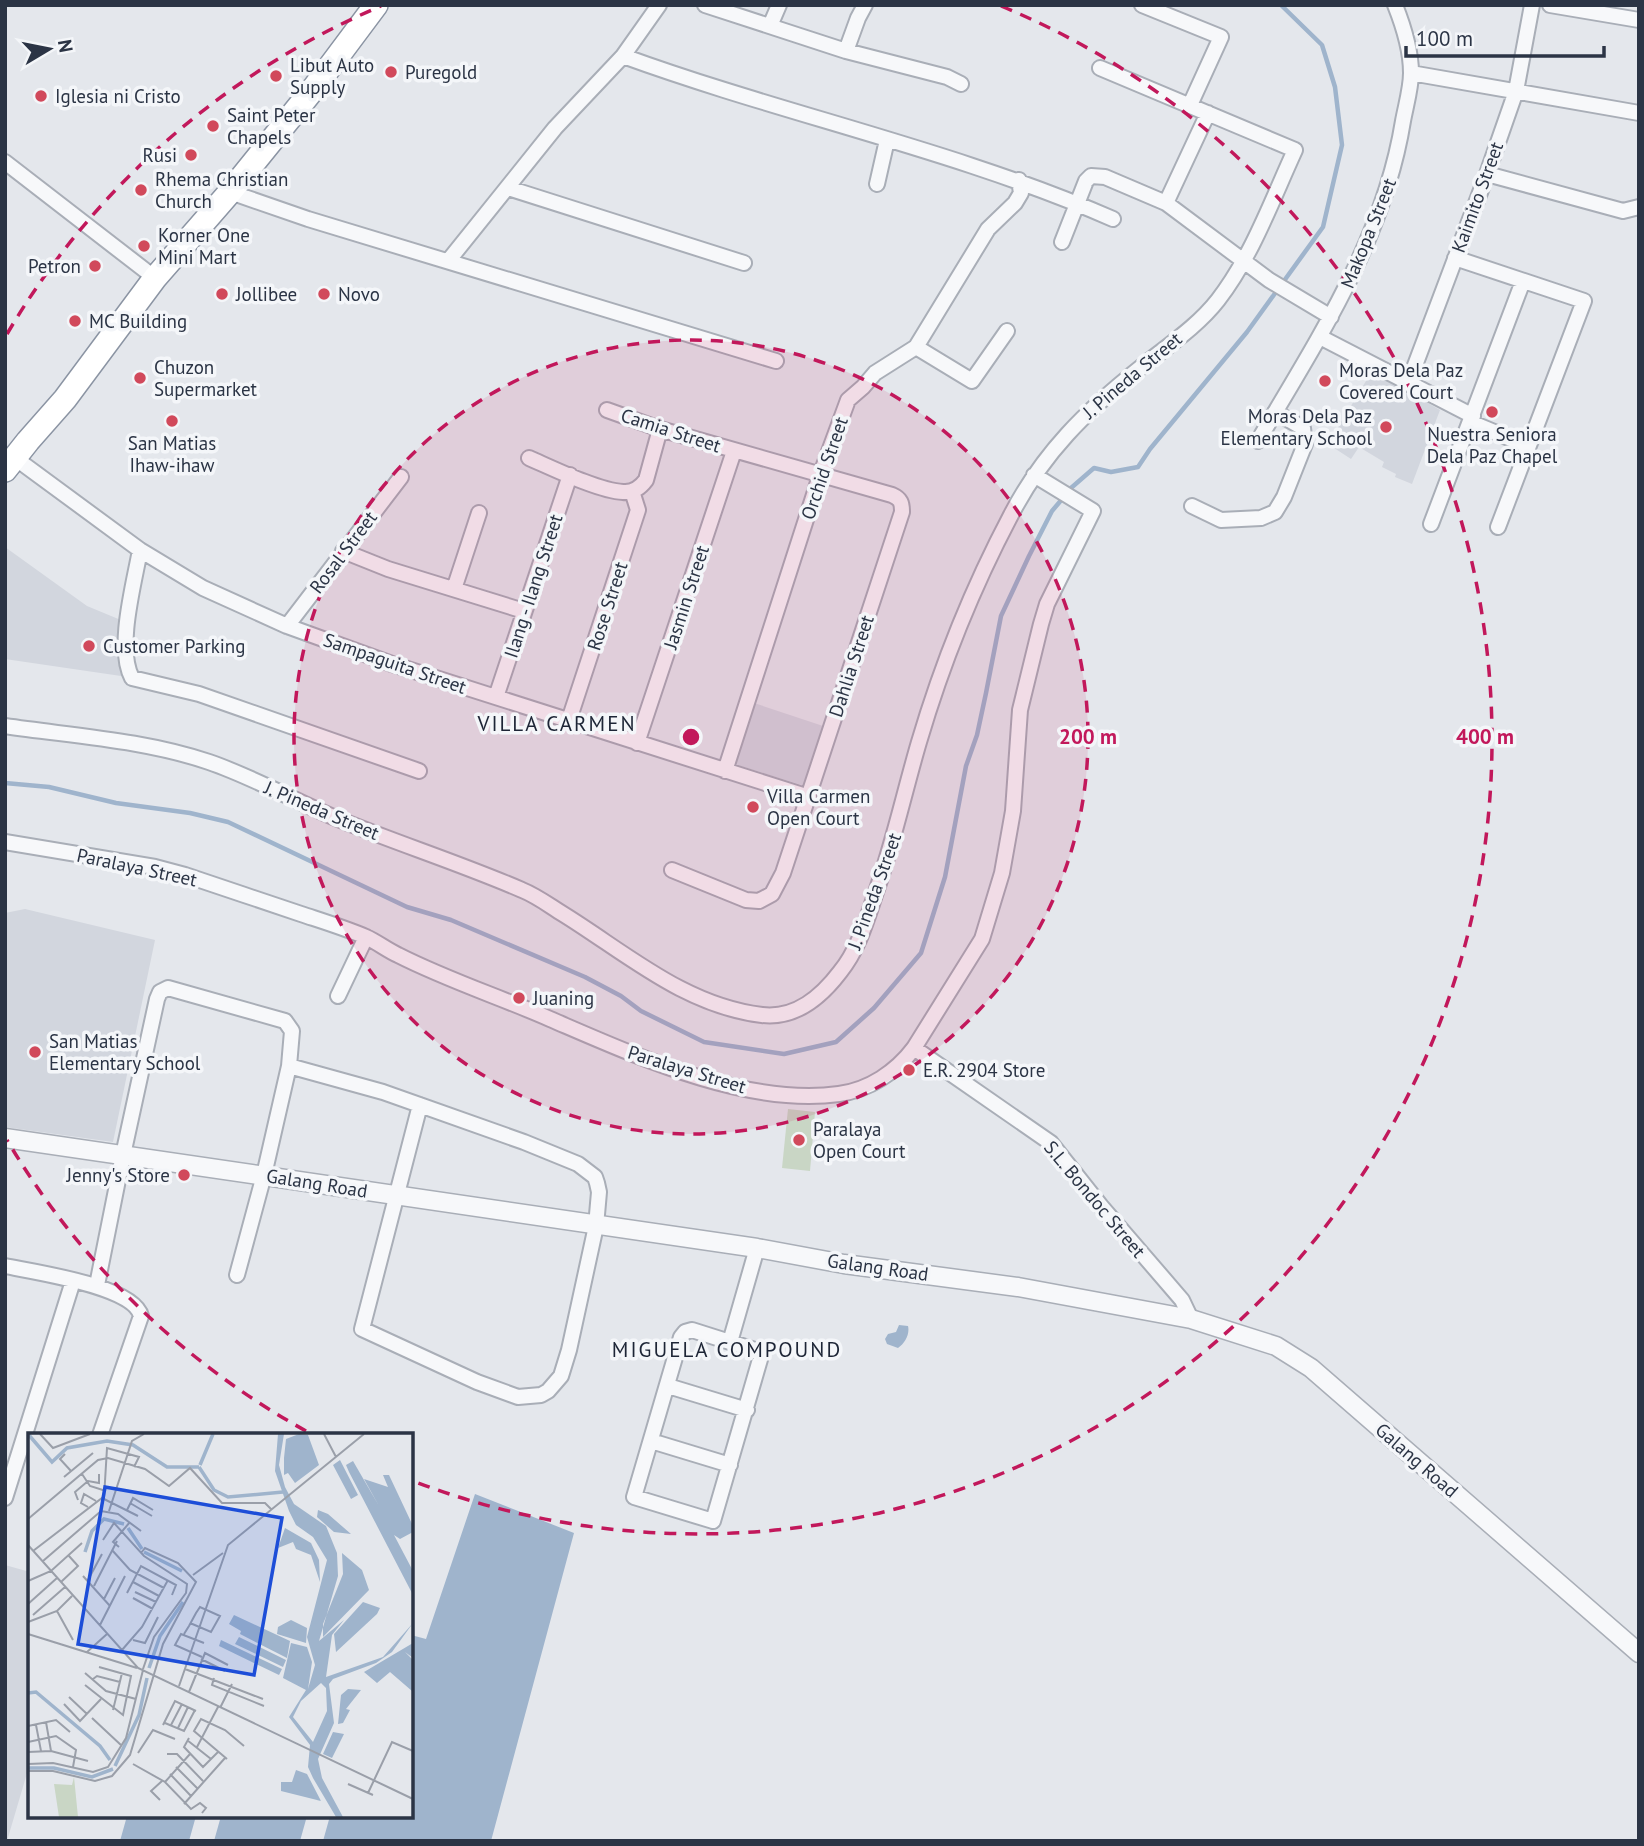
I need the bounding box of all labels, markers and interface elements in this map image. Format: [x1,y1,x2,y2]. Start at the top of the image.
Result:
north arrow [14,14,84,84]
scale bar [1406,14,1604,58]
text: 100 m [1416,25,1473,52]
text: N [53,38,79,54]
place label: Libut Auto Supply [290,53,374,99]
place label: Puregold [405,60,477,84]
marker: Puregold [383,64,399,80]
marker: Libut Auto Supply [268,68,284,84]
place label: Iglesia ni Cristo [55,84,181,108]
marker: Iglesia ni Cristo [33,88,49,104]
place label: Saint Peter Chapels [227,103,316,149]
marker: Saint Peter Chapels [205,118,221,134]
street label: Kaimito Street [1446,138,1508,256]
place label: Rusi [143,143,177,167]
marker: Rusi [183,147,199,163]
place label: Rhema Christian Church [155,167,288,213]
street label: Makopa Street [1335,174,1401,292]
marker: Rhema Christian Church [133,182,149,198]
place label: Korner One Mini Mart [158,223,250,269]
marker: Korner One Mini Mart [136,238,152,254]
place label: Petron [28,254,81,278]
marker: Petron [87,258,103,274]
place label: Jollibee [235,282,297,306]
place label: Novo [338,282,380,306]
marker: Jollibee [214,286,230,302]
marker: Novo [316,286,332,302]
place label: MC Building [89,309,187,333]
marker: MC Building [67,313,83,329]
street label: J. Pineda Street [1077,326,1187,424]
place label: Chuzon Supermarket [154,355,258,401]
place label: Moras Dela Paz Covered Court [1339,358,1463,404]
marker: Chuzon Supermarket [132,370,148,386]
marker: Moras Dela Paz Covered Court [1317,373,1333,389]
street label: Camia Street [618,403,724,458]
place label: Moras Dela Paz Elementary School [1221,404,1372,450]
marker: Nuestra Seniora Dela Paz Chapel [1484,404,1500,420]
marker: San Matias Ihaw-ihaw [164,413,180,429]
street label: Orchid Street [795,413,853,523]
marker: Moras Dela Paz Elementary School [1378,419,1394,435]
place label: Nuestra Seniora Dela Paz Chapel [1427,422,1558,468]
place label: San Matias Ihaw-ihaw [128,431,216,477]
street label: Rosal Street [304,506,382,598]
street label: Ilang - Ilang Street [498,511,568,661]
street label: Jasmin Street [658,542,714,653]
street label: Rose Street [581,558,633,653]
street label: Dahlia Street [823,611,879,720]
street label: Sampaguita Street [320,627,470,699]
place label: Customer Parking [103,634,245,658]
marker: Customer Parking [81,638,97,654]
district label: VILLA CARMEN [476,710,637,737]
text: 200 m [1059,723,1117,750]
text: 400 m [1456,723,1514,750]
centre of rings [679,725,703,749]
street label: J. Pineda Street [260,775,383,845]
place label: Villa Carmen Open Court [766,784,870,830]
marker: Villa Carmen Open Court [745,799,761,815]
street label: J. Pineda Street [841,829,906,953]
street label: Paralaya Street [75,843,200,892]
place label: Juaning [532,986,594,1010]
marker: Juaning [511,990,527,1006]
place label: San Matias Elementary School [49,1029,201,1075]
street label: Paralaya Street [625,1040,749,1098]
marker: San Matias Elementary School [27,1044,43,1060]
place label: E.R. 2904 Store [923,1058,1045,1082]
marker: E.R. 2904 Store [901,1062,917,1078]
place label: Paralaya Open Court [813,1117,906,1163]
marker: Paralaya Open Court [791,1132,807,1148]
street label: S.L. Bondoc Street [1039,1136,1151,1263]
place label: Jenny's Store [66,1163,170,1187]
street label: Galang Road [265,1163,369,1203]
marker: Jenny's Store [176,1167,192,1183]
street label: Galang Road [826,1248,930,1286]
district label: MIGUELA COMPOUND [612,1336,842,1363]
street label: Galang Road [1371,1418,1463,1502]
inset map [28,1433,413,1818]

